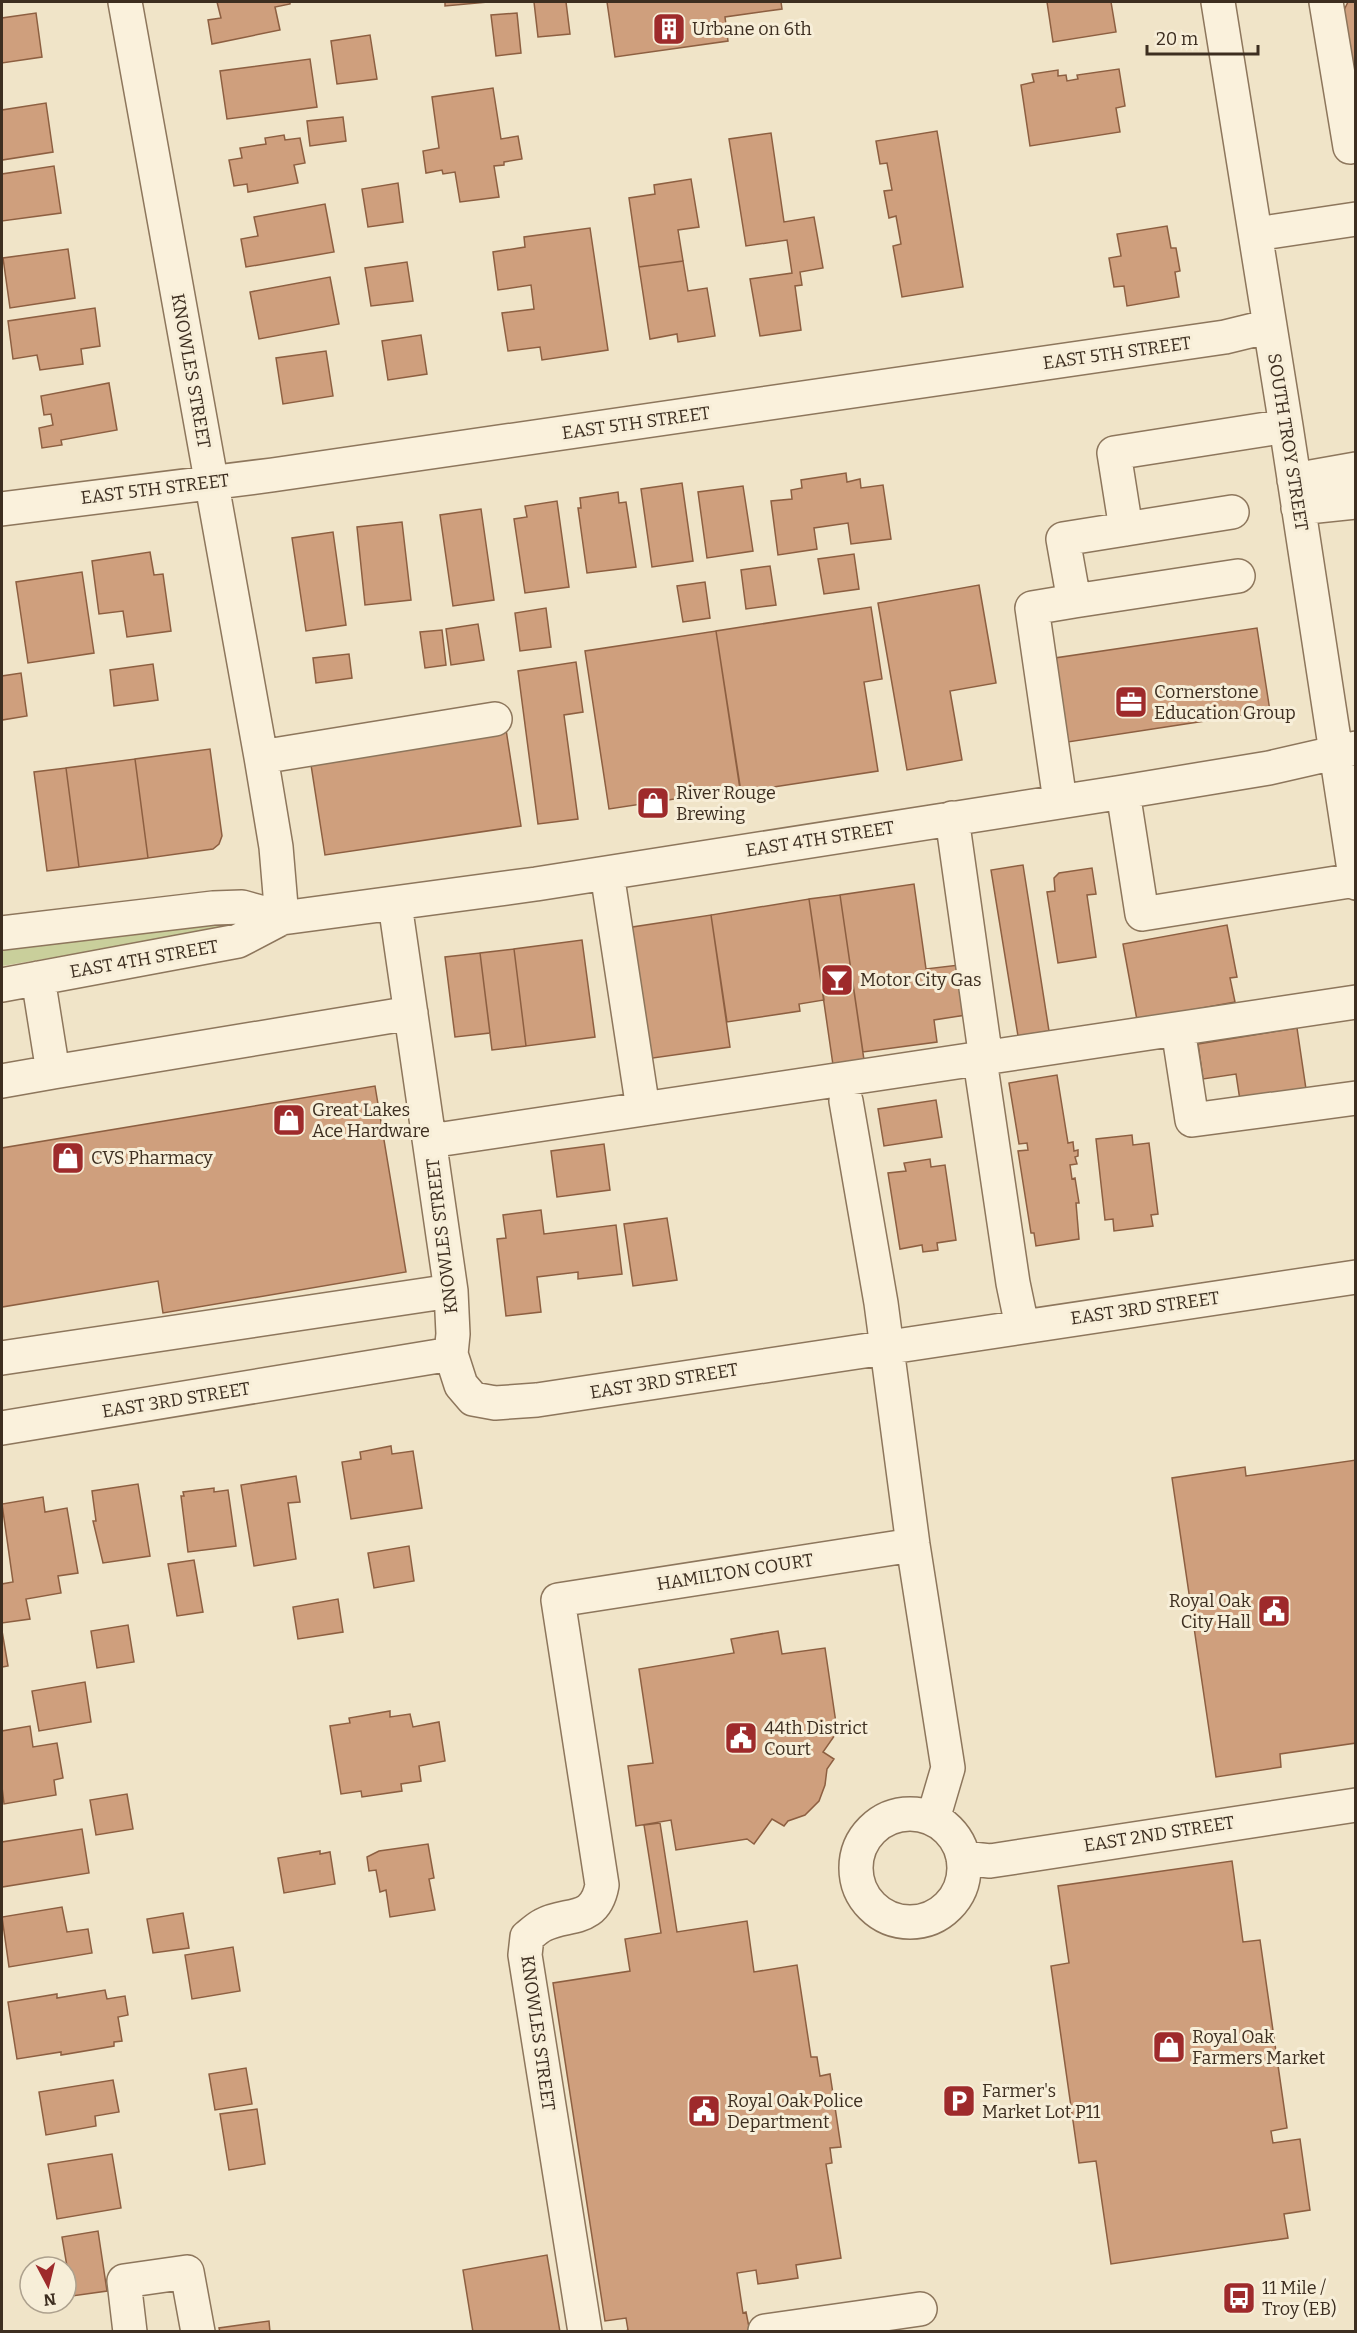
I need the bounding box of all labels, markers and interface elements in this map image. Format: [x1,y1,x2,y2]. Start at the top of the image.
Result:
building icon: Urbane on 6th [651,11,687,47]
place label: Urbane on 6th [692,18,812,40]
scale bar [1147,18,1258,56]
text: 20 m [1156,28,1198,50]
street label: KNOWLES STREET [167,292,216,451]
street label: EAST 5TH STREET [1041,332,1193,374]
street label: SOUTH TROY STREET [1263,352,1313,533]
street label: EAST 5TH STREET [560,402,712,444]
street label: EAST 5TH STREET [79,469,231,509]
place label: Cornerstone Education Group [1154,681,1296,724]
office icon: Cornerstone Education Group [1113,684,1149,720]
place label: River Rouge Brewing [676,782,776,825]
shop icon: River Rouge Brewing [635,785,671,821]
street label: EAST 4TH STREET [744,816,896,862]
street label: EAST 4TH STREET [68,935,220,983]
bar icon: Motor City Gas [819,962,855,998]
place label: Motor City Gas [860,969,982,991]
place label: Great Lakes Ace Hardware [312,1099,430,1142]
shop icon: Great Lakes Ace Hardware [271,1102,307,1138]
shop icon: CVS Pharmacy [50,1140,86,1176]
place label: CVS Pharmacy [91,1147,213,1169]
street label: KNOWLES STREET [421,1156,462,1315]
street label: EAST 3RD STREET [1069,1287,1221,1329]
street label: EAST 3RD STREET [588,1358,740,1404]
street label: EAST 3RD STREET [100,1377,252,1423]
street label: HAMILTON COURT [655,1549,815,1595]
place label: Royal Oak City Hall [1169,1590,1252,1633]
public building icon: Royal Oak City Hall [1256,1593,1292,1629]
place label: 44th District Court [764,1717,868,1760]
public building icon: 44th District Court [723,1720,759,1756]
street label: EAST 2ND STREET [1082,1811,1236,1857]
street label: KNOWLES STREET [516,1954,560,2113]
place label: Royal Oak Farmers Market [1192,2026,1326,2069]
shop icon: Royal Oak Farmers Market [1151,2029,1187,2065]
place label: Farmer's Market Lot P11 [982,2080,1101,2123]
parking icon: Farmer's Market Lot P11 [941,2083,977,2119]
place label: Royal Oak Police Department [727,2090,863,2133]
public building icon: Royal Oak Police Department [686,2093,722,2129]
north arrow [18,2255,78,2315]
place label: 11 Mile / Troy (EB) [1262,2277,1337,2320]
bus stop icon: 11 Mile / Troy (EB) [1221,2280,1257,2316]
text: N [42,2289,57,2310]

